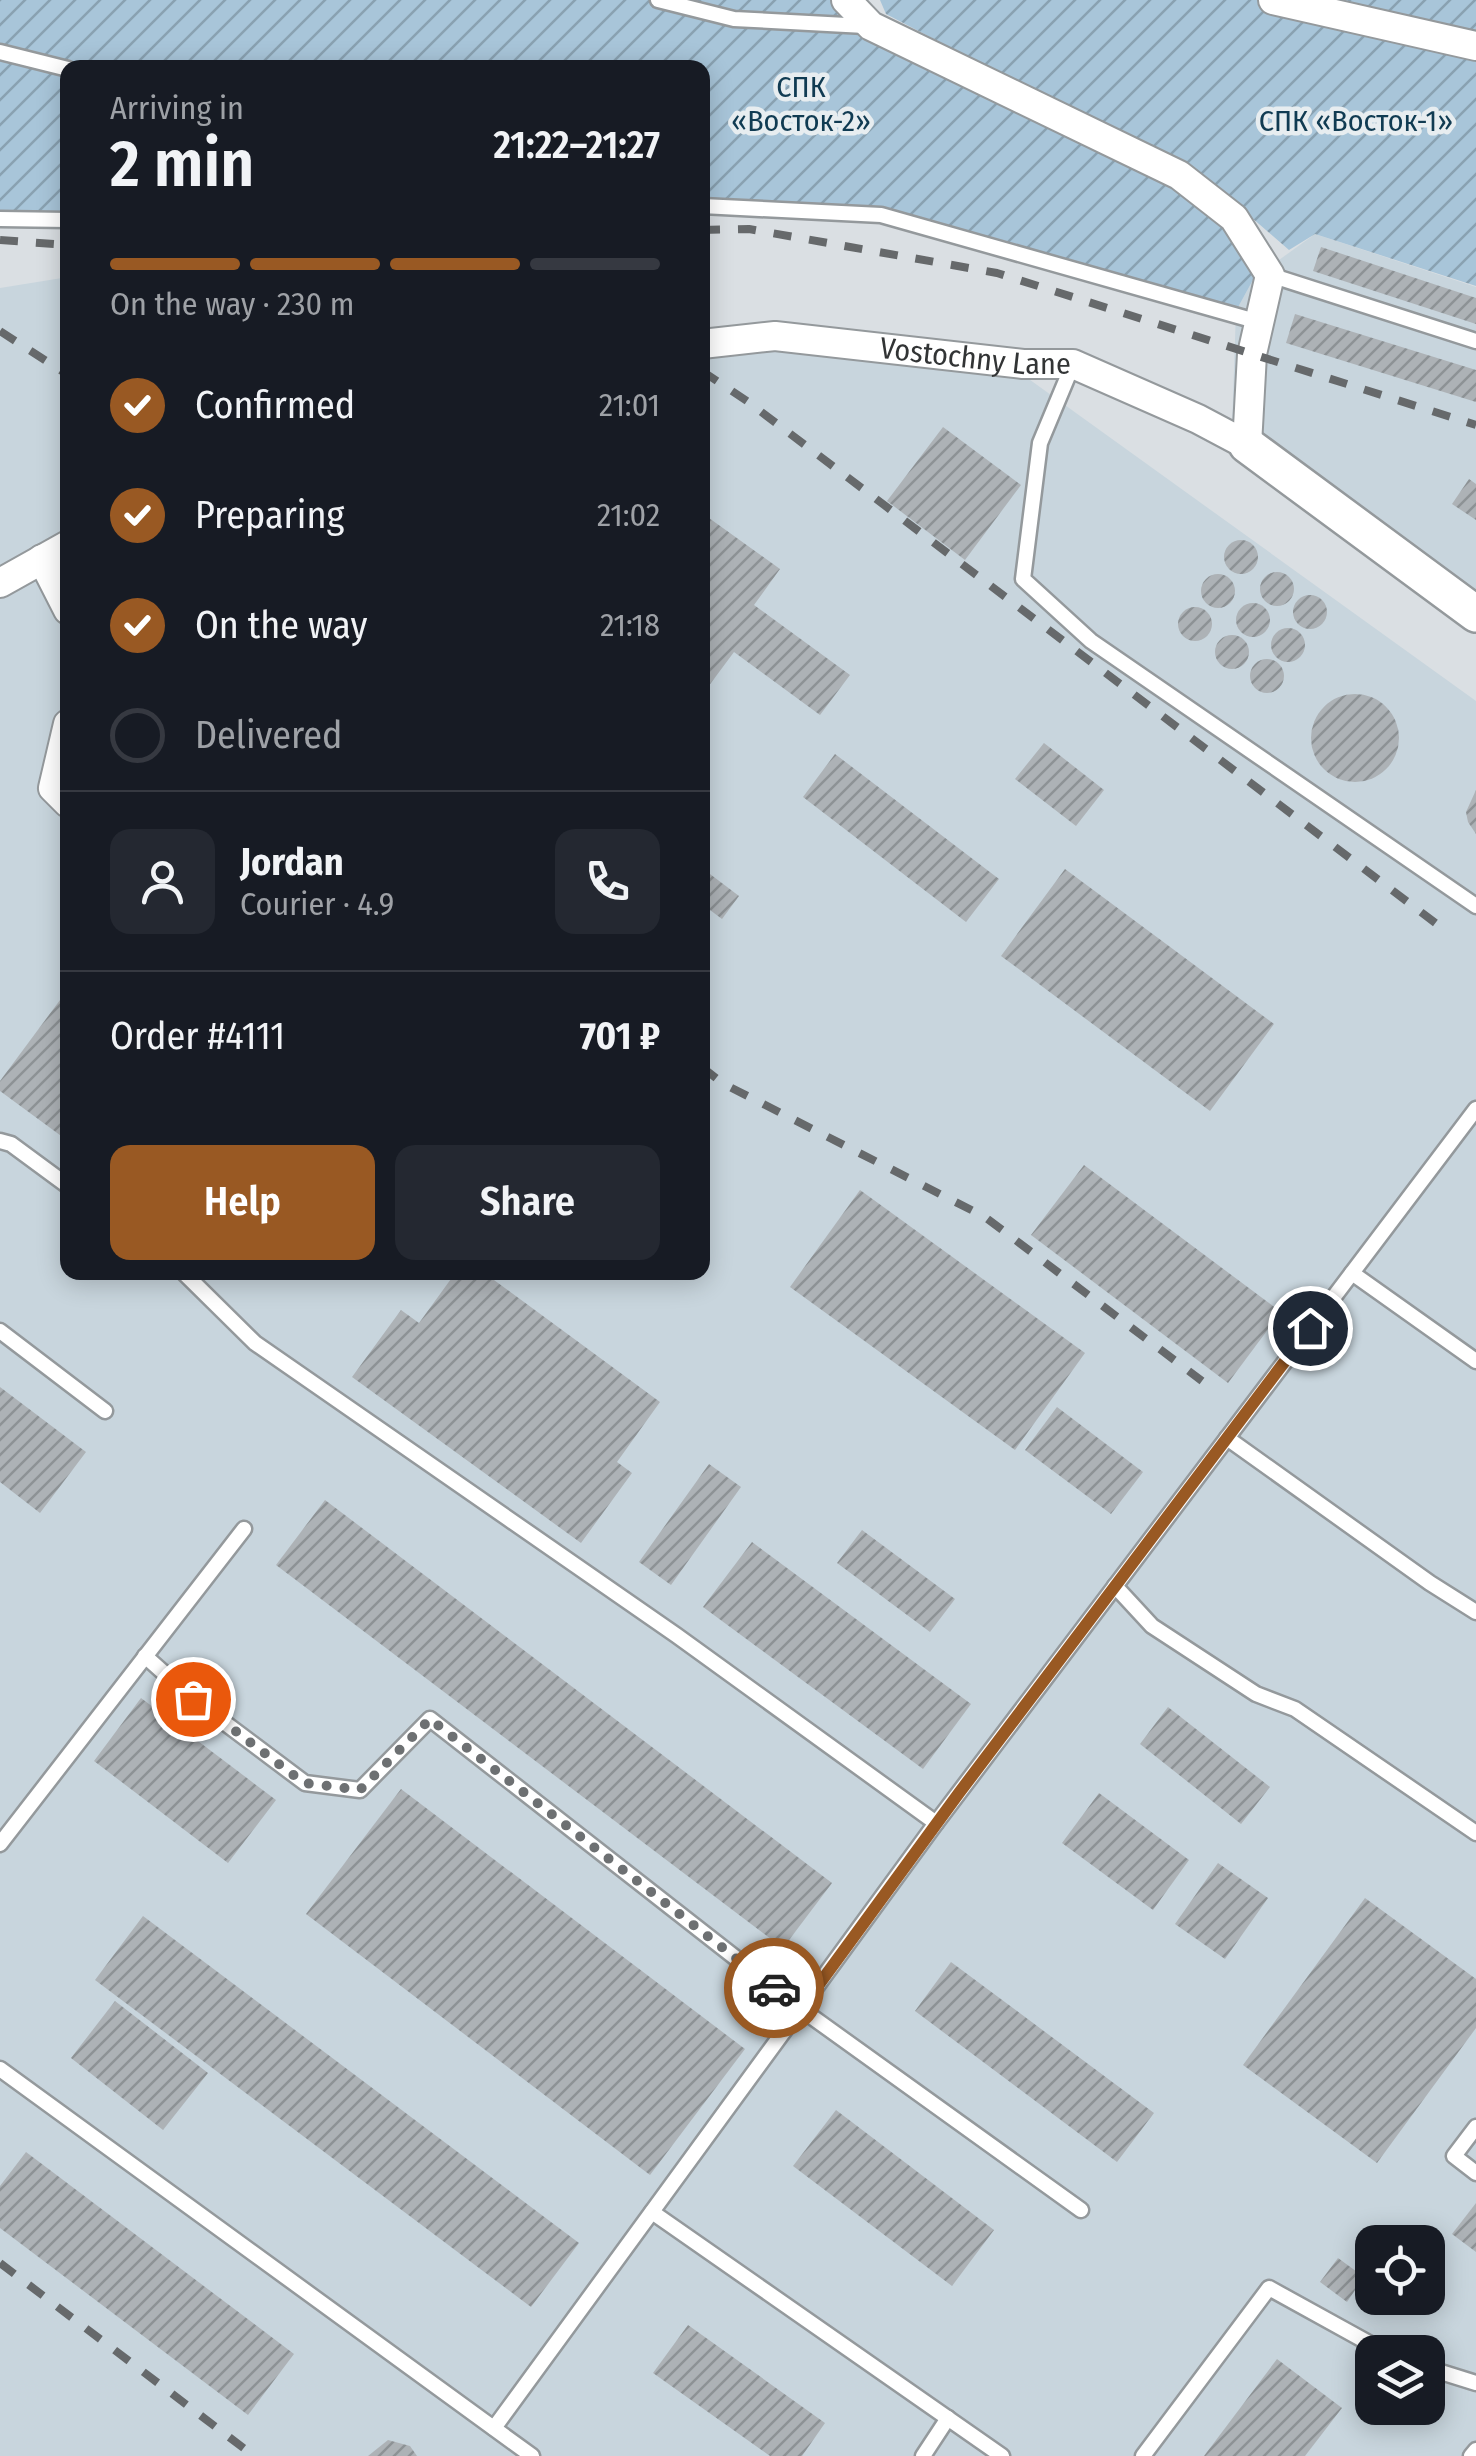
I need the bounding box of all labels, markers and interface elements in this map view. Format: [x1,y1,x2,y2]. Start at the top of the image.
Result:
park label: СПК «Восток-2» [731,69,871,139]
text: Arriving in [110,89,244,127]
park label: СПК «Восток-1» [1259,103,1453,139]
text: 21:22–21:27 [494,122,660,168]
text: 2 min [110,125,254,203]
text: On the way · 230 m [110,285,354,323]
street label: Vostochny Lane [878,330,1071,382]
icon: check [110,378,165,433]
text: Confirmed [195,382,355,428]
text: 21:01 [599,386,660,424]
icon: check [110,488,165,543]
text: Preparing [195,492,344,538]
text: 21:02 [597,496,660,534]
icon: check [110,598,165,653]
text: On the way [195,602,367,648]
text: 21:18 [600,606,660,644]
text: Delivered [195,712,342,758]
button: person [110,829,215,934]
button: phone [555,829,660,934]
text: Jordan [240,839,344,885]
text: Courier · 4.9 [240,885,394,923]
text: Order #4111 [110,1013,285,1059]
text: 701 ₽ [580,1013,660,1059]
button: Help [110,1145,375,1260]
button: Share [395,1145,660,1260]
pin [1268,1286,1353,1371]
icon: home [1283,1301,1338,1356]
pin [151,1657,236,1742]
icon: bag [166,1672,221,1727]
courier [724,1938,824,2038]
icon: car [747,1961,802,2016]
map controls [1355,2225,1445,2425]
button: locate [1355,2225,1445,2315]
button: layers [1355,2335,1445,2425]

